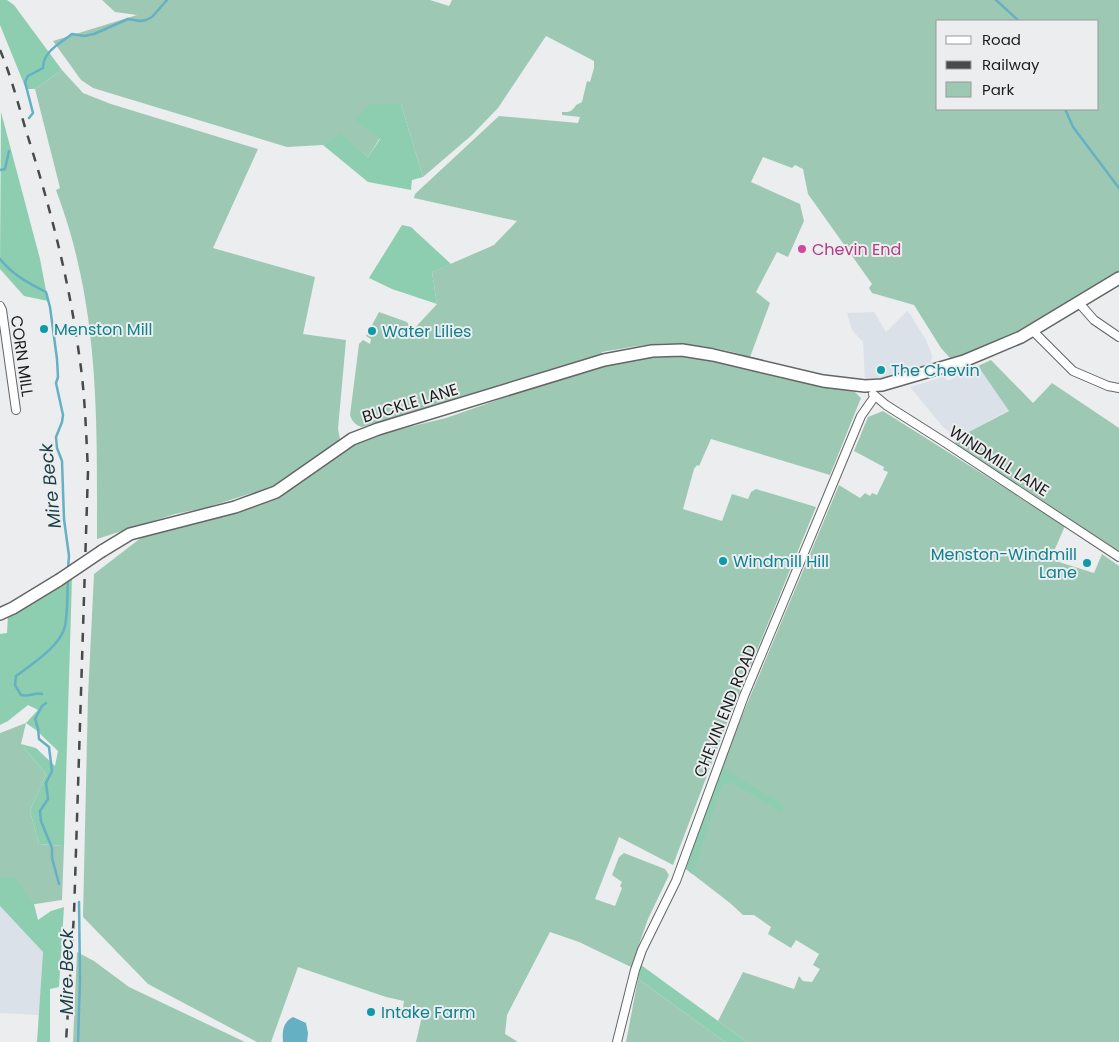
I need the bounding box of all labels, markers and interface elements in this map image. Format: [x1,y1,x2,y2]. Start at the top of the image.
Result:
legend [936,20,1099,110]
text: Road [982,29,1021,50]
text: Railway [982,54,1040,75]
text: Park [982,79,1014,100]
place label: Chevin End [812,238,901,261]
marker: Chevin End [796,243,808,255]
street label: CORN MILL [5,314,39,398]
place label: Menston Mill [54,318,152,341]
place label: Water Lilies [382,320,471,343]
marker: Menston Mill [38,323,50,335]
marker: Water Lilies [366,325,378,337]
place label: The Chevin [891,359,980,382]
marker: The Chevin [875,364,887,376]
street label: BUCKLE LANE [359,378,461,428]
street label: WINDMILL LANE [944,420,1054,502]
water label: Mire Beck [33,441,67,530]
place label: Menston-Windmill Lane [931,543,1077,584]
place label: Windmill Hill [733,550,829,573]
marker: Windmill Hill [717,555,729,567]
marker: Menston-Windmill Lane [1081,557,1093,569]
street label: CHEVIN END ROAD [688,641,762,781]
water label: Mire Beck [54,928,79,1015]
place label: Intake Farm [381,1001,476,1024]
marker: Intake Farm [365,1006,377,1018]

